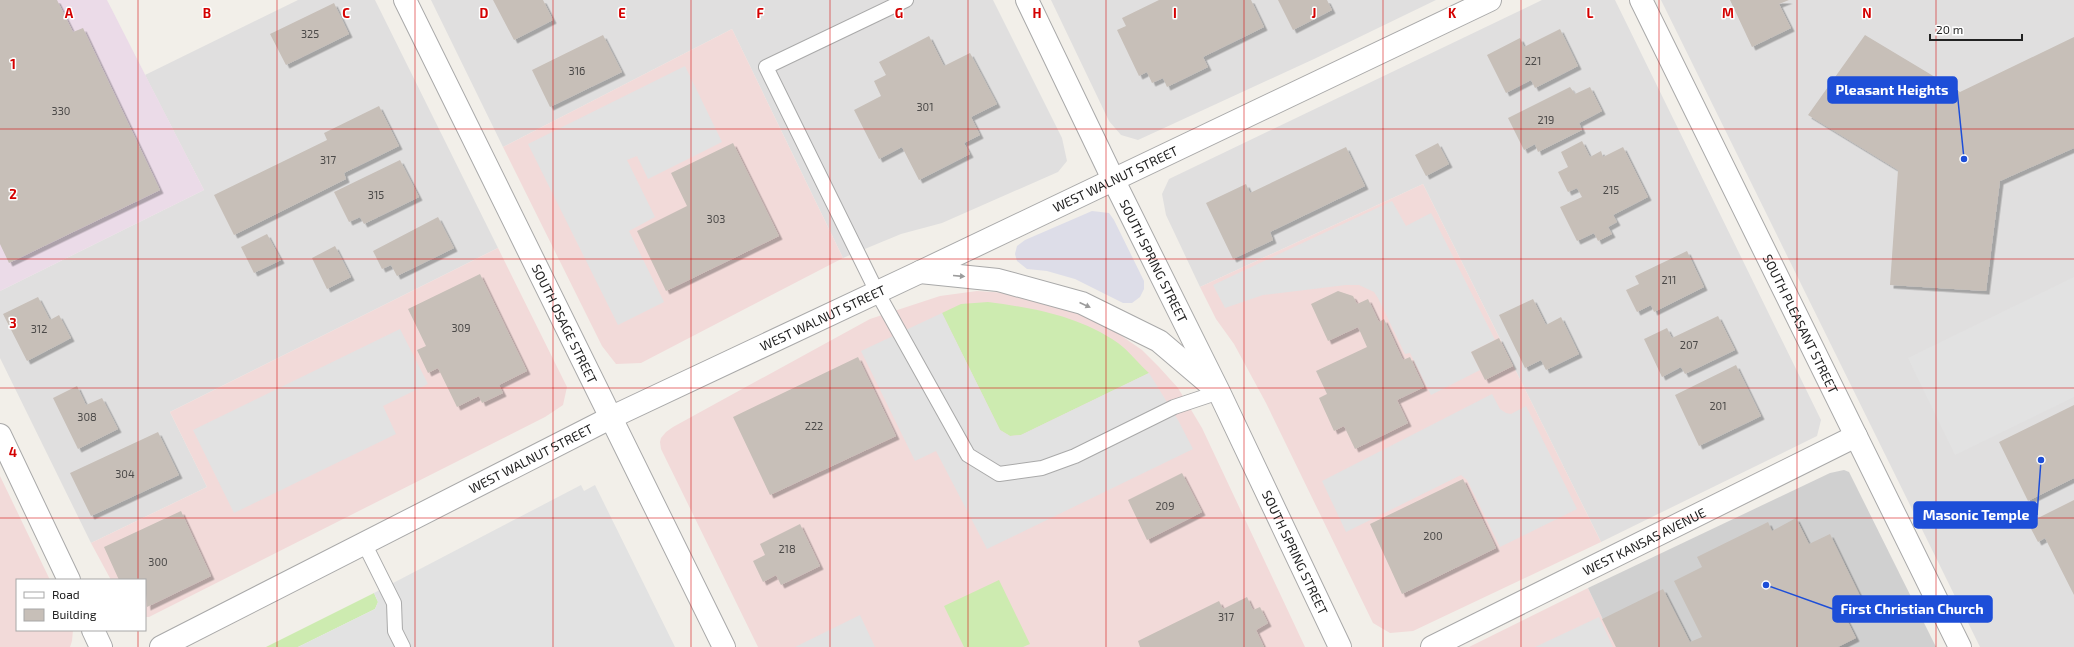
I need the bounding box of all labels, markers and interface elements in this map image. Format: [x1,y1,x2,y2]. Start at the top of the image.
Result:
text: A [65,5,74,21]
text: B [203,5,211,21]
text: C [342,5,350,21]
text: D [480,5,489,21]
text: E [618,5,626,21]
text: F [756,5,764,21]
text: G [895,5,903,21]
text: H [1033,5,1042,21]
text: I [1173,5,1177,21]
text: J [1312,5,1316,21]
text: K [1448,5,1457,21]
text: L [1587,5,1594,21]
text: M [1722,5,1734,21]
text: N [1862,5,1872,21]
scale bar [1930,16,2022,42]
text: 20 m [1936,22,1963,36]
house number: 325 [301,27,319,40]
house number: 221 [1525,54,1541,67]
text: 1 [10,56,16,72]
house number: 316 [569,64,585,77]
callout: Pleasant Heights [1828,77,1957,103]
text: Pleasant Heights [1836,81,1948,98]
house number: 301 [916,100,934,113]
house number: 330 [52,104,70,117]
house number: 219 [1538,113,1554,126]
street label: WEST WALNUT STREET [1050,142,1181,216]
house number: 317 [320,153,336,166]
house number: 215 [1603,183,1619,196]
text: 2 [9,186,17,202]
house number: 315 [368,188,384,201]
street label: SOUTH SPRING STREET [1116,197,1191,325]
house number: 303 [707,212,725,225]
street label: SOUTH PLEASANT STREET [1760,251,1842,396]
street label: SOUTH OSAGE STREET [528,261,601,387]
one-way arrow [953,273,965,279]
house number: 211 [1662,273,1676,286]
street label: WEST WALNUT STREET [757,281,888,354]
one-way arrow [1080,302,1091,308]
text: 3 [9,315,17,331]
house number: 309 [451,321,471,334]
house number: 312 [31,322,47,335]
house number: 207 [1680,338,1699,351]
house number: 201 [1709,399,1727,412]
house number: 308 [77,410,97,423]
house number: 222 [805,419,823,432]
street label: WEST WALNUT STREET [466,420,596,497]
text: 4 [9,444,17,460]
house number: 304 [115,467,135,480]
street label: SOUTH SPRING STREET [1259,488,1332,617]
house number: 209 [1155,499,1175,512]
callout: Masonic Temple [1914,502,2037,528]
street label: WEST KANSAS AVENUE [1580,504,1708,579]
text: Masonic Temple [1923,506,2029,523]
house number: 200 [1423,529,1443,542]
house number: 218 [778,542,796,555]
house number: 300 [148,555,168,568]
legend [16,579,146,631]
text: Road [52,587,80,601]
callout: First Christian Church [1833,596,1992,622]
text: First Christian Church [1840,600,1984,617]
text: Building [52,607,97,621]
house number: 317 [1218,610,1234,623]

